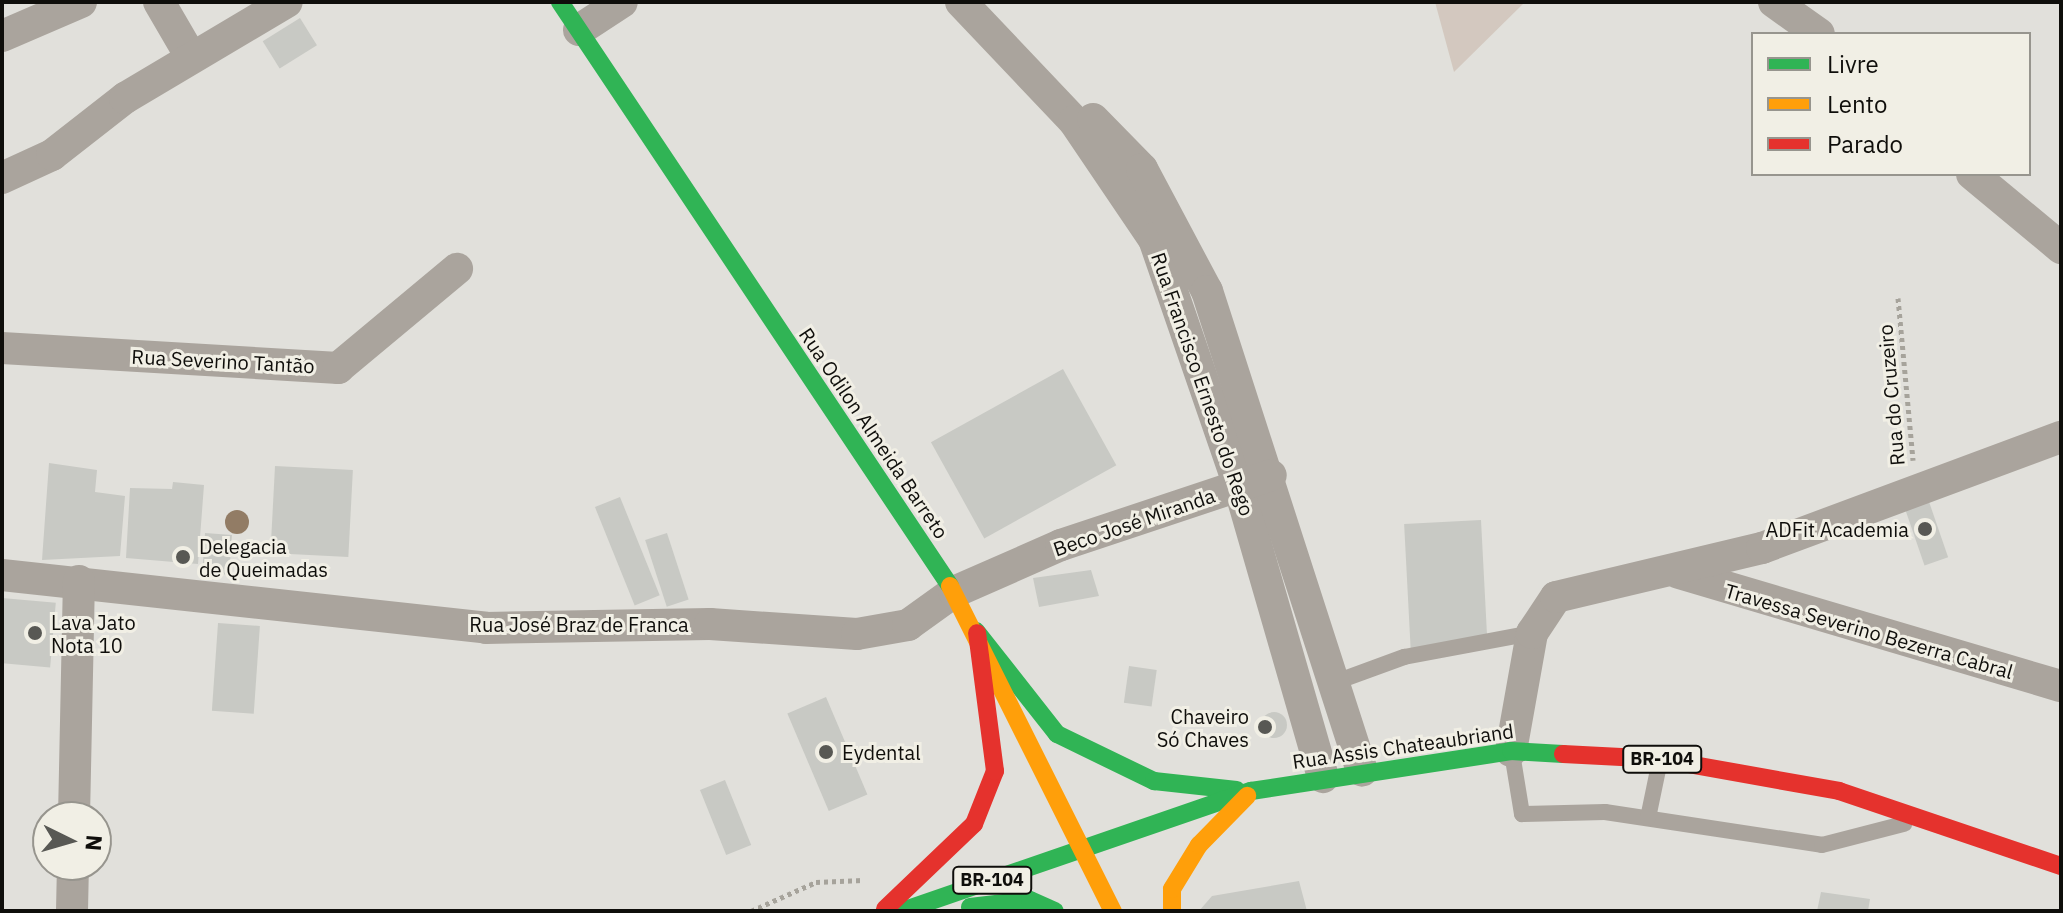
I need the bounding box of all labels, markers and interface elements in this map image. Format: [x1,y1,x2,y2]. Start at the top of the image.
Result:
legend [1751,32,2031,176]
text: Livre [1827,48,1879,80]
text: Lento [1827,88,1887,120]
text: Parado [1827,128,1903,160]
street label: Rua Francisco Ernesto do Rego [1147,249,1259,519]
street label: Rua Odilon Almeida Barreto [794,323,954,543]
street label: Rua do Cruzeiro [1873,323,1909,467]
street label: Rua Severino Tantão [131,344,315,378]
street label: Beco José Miranda [1050,483,1218,561]
place label: ADFit Academia [1766,517,1909,541]
marker: ADFit Academia [1916,520,1934,538]
place label: Delegacia de Queimadas [199,534,328,581]
marker: Delegacia de Queimadas [174,548,192,566]
street label: Travessa Severino Bezerra Cabral [1722,578,2016,684]
place label: Lava Jato Nota 10 [51,610,136,657]
street label: Rua José Braz de Franca [469,612,689,636]
marker: Lava Jato Nota 10 [26,624,44,642]
place label: Chaveiro Só Chaves [1157,704,1249,751]
marker: Chaveiro Só Chaves [1256,718,1274,736]
street label: Rua Assis Chateaubriand [1291,719,1515,773]
place label: Eydental [842,740,921,764]
marker: Eydental [817,743,835,761]
road number: BR-104 [1622,745,1702,773]
north arrow [32,801,112,881]
text: N [79,834,110,852]
road number: BR-104 [952,866,1032,894]

